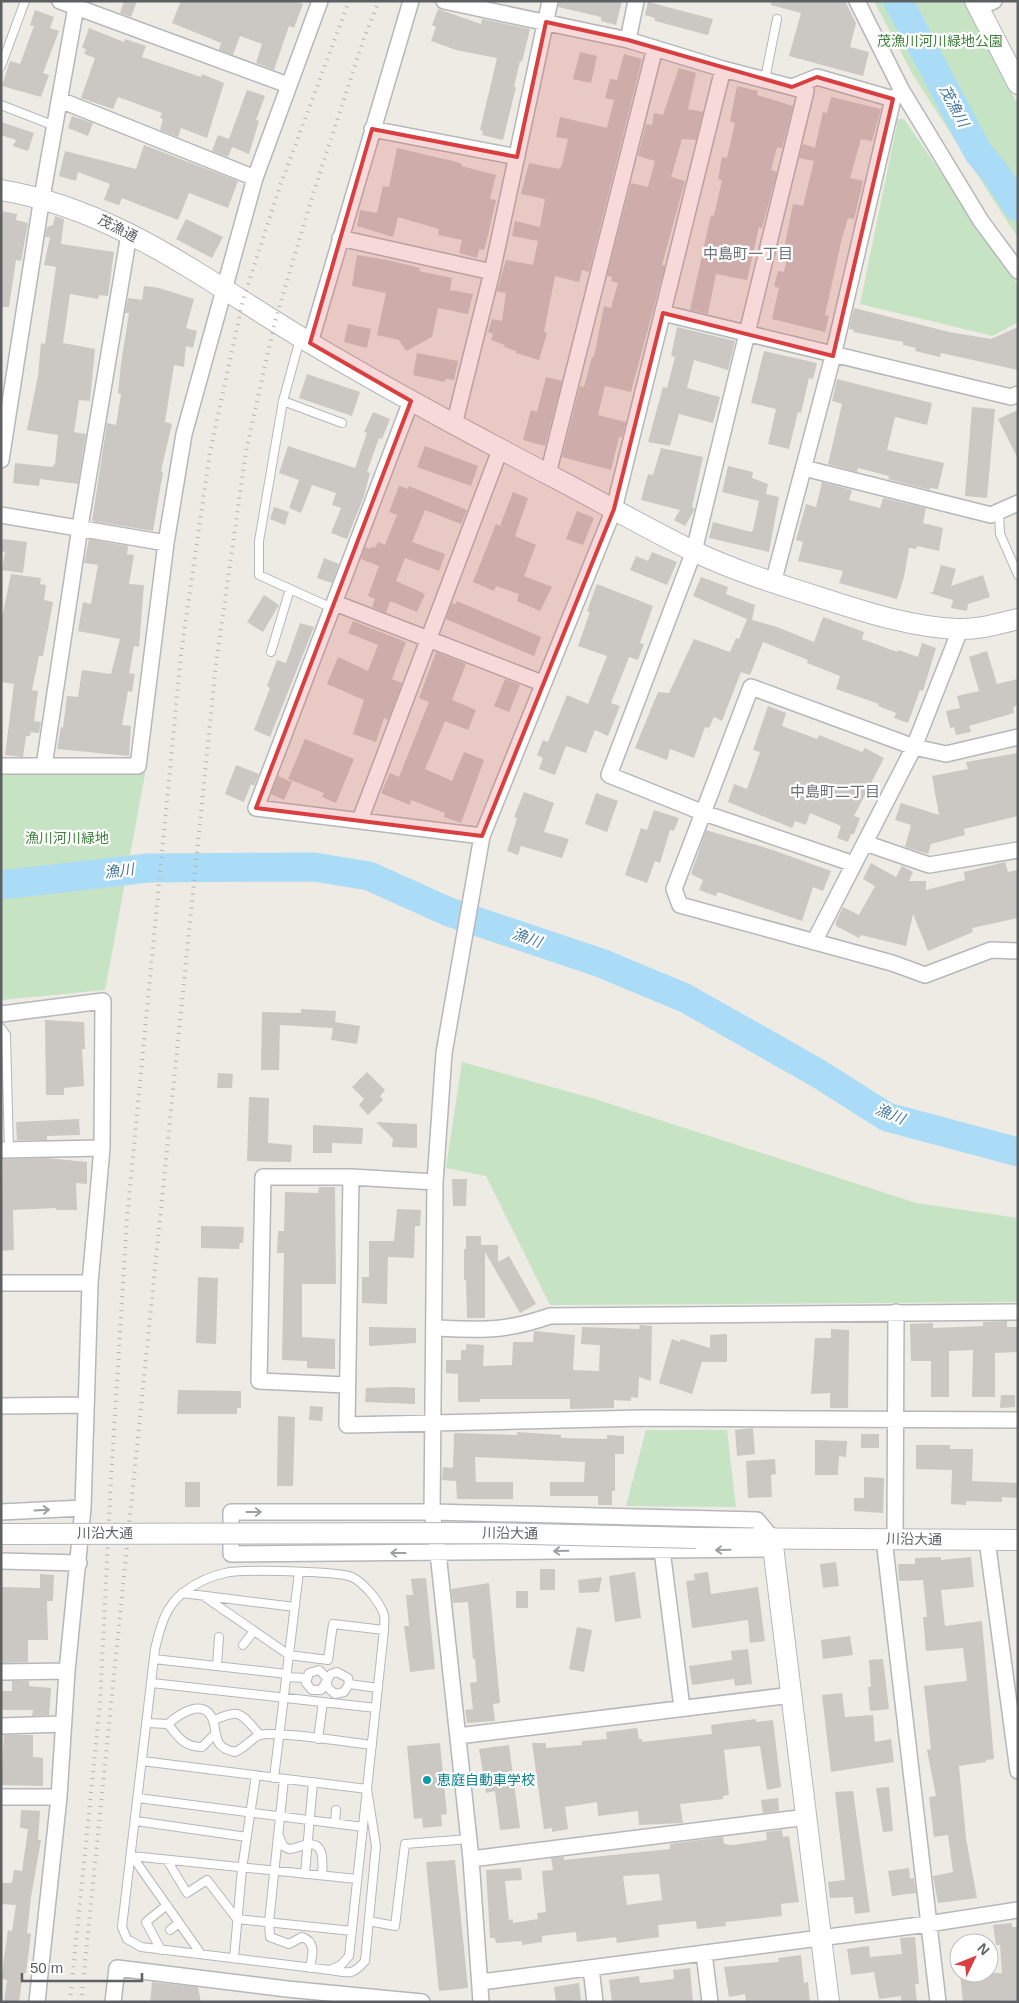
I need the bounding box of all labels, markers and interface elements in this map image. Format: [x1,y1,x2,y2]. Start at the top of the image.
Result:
park label: 茂漁川河川緑地公園 [877,33,1003,49]
water label: 茂漁川 [936,82,973,131]
street label: 茂漁通 [96,211,140,245]
district label: 中島町一丁目 [703,245,793,262]
district label: 中島町二丁目 [790,783,880,800]
park label: 漁川河川緑地 [25,830,109,846]
water label: 漁川 [103,860,137,881]
water label: 漁川 [510,925,546,951]
water label: 漁川 [873,1100,909,1128]
one-way arrow [34,1506,50,1515]
one-way arrow [246,1507,262,1517]
street label: 川沿大通 [77,1525,133,1541]
street label: 川沿大通 [482,1525,538,1541]
street label: 川沿大通 [886,1531,942,1547]
one-way arrow [715,1545,732,1555]
one-way arrow [553,1546,569,1556]
one-way arrow [390,1548,406,1558]
place label: 恵庭自動車学校 [437,1772,535,1788]
marker: 恵庭自動車学校 [421,1774,433,1786]
north arrow [949,1933,999,1983]
text: N [974,1940,993,1958]
scale bar [22,1950,142,1982]
text: 50 m [30,1959,63,1976]

